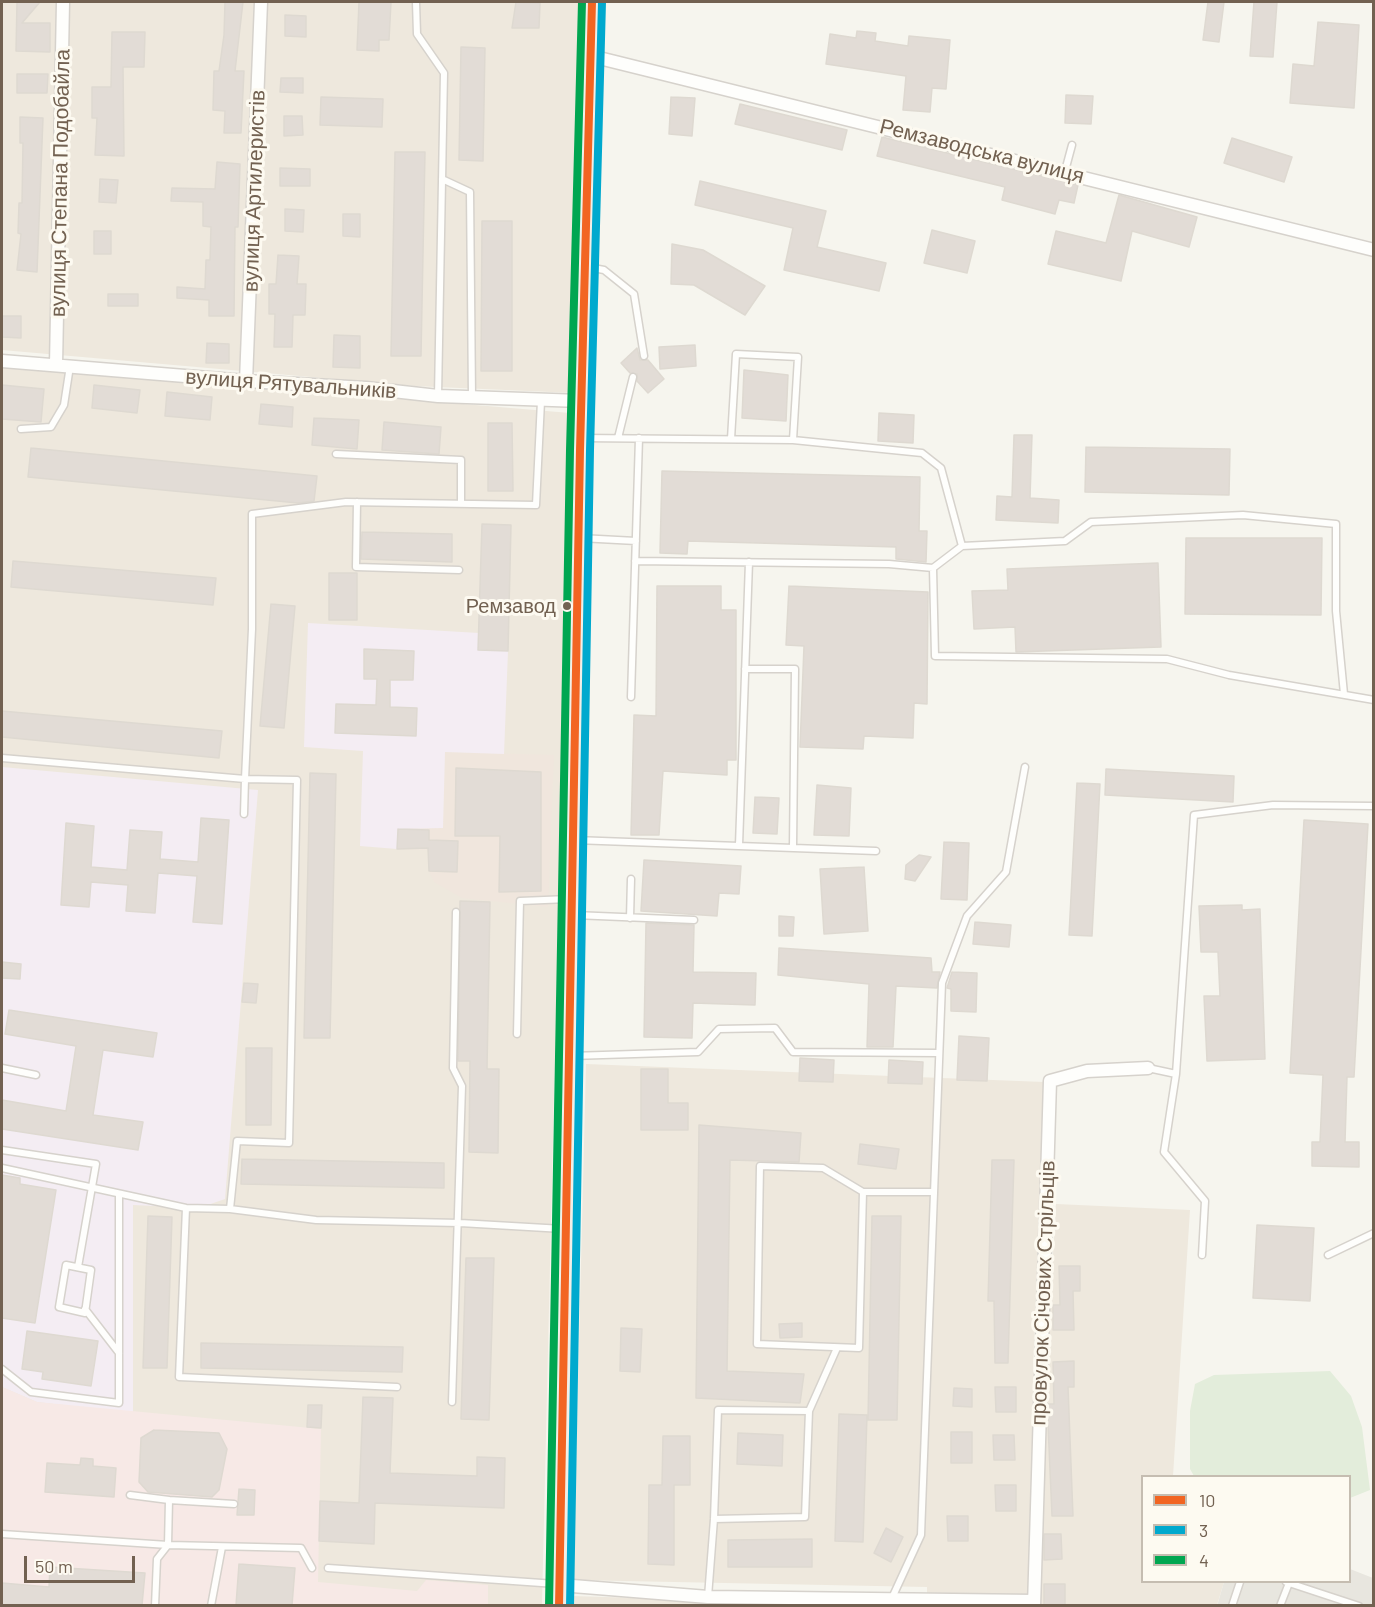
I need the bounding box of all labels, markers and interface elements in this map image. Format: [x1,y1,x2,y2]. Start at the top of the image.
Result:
street label: вулиця Степана Подобайла [45,49,75,317]
street label: вулиця Артилеристів [238,90,270,292]
street label: Ремзаводська вулиця [877,113,1087,189]
street label: вулиця Рятувальників [185,364,397,404]
place label: Ремзавод [466,594,556,618]
marker: Ремзавод [561,600,573,612]
street label: провулок Січових Стрільців [1026,1160,1060,1426]
legend [1141,1475,1351,1583]
text: 10 [1199,1489,1215,1511]
text: 3 [1199,1519,1208,1541]
scale bar [27,1544,138,1582]
text: 4 [1199,1549,1209,1571]
text: 50 m [35,1555,73,1577]

